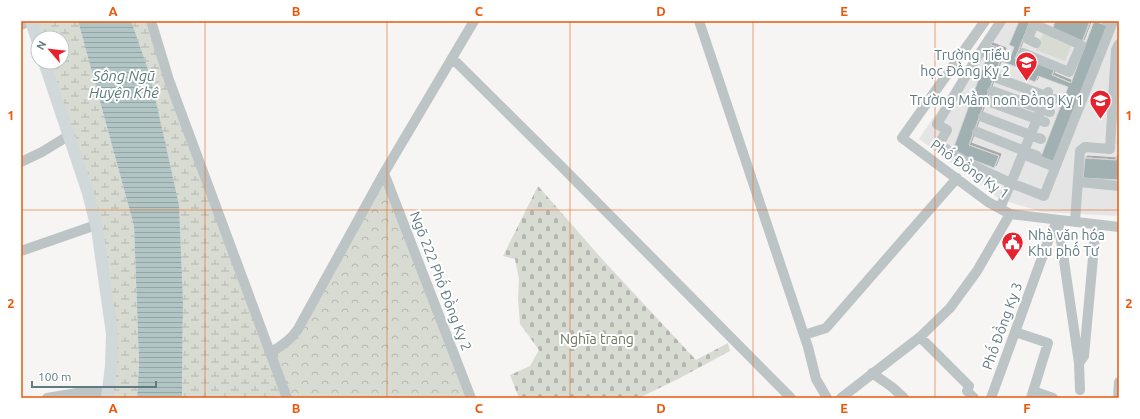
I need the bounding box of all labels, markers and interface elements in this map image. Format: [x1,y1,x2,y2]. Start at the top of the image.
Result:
text: A [108,4,118,18]
text: B [292,4,301,18]
text: C [475,4,484,18]
text: D [656,4,666,18]
text: E [840,4,848,18]
text: F [1023,4,1031,18]
north arrow [30,30,70,70]
text: N [34,39,48,52]
place label: Trường Tiểu học Đồng Kỵ 2 [920,47,1010,79]
school or university icon: Trường Tiểu học Đồng Kỵ 2 [1013,50,1039,83]
water label: Sông Ngũ Huyện Khê [89,67,159,101]
school or university icon: Trường Mầm non Đồng Kỵ 1 [1087,87,1113,120]
place label: Trường Mầm non Đồng Kỵ 1 [910,90,1084,108]
text: 1 [7,108,15,122]
text: 1 [1125,108,1133,122]
street label: Phố Đồng Kỵ 1 [928,134,1014,202]
street label: Ngõ 222 Phố Đồng Kỵ 2 [407,208,477,353]
place label: Nhà văn hóa Khu phố Tư [1028,227,1105,259]
public building icon: Nhà văn hóa Khu phố Tư [999,230,1025,263]
street label: Phố Đồng Kỵ 3 [977,279,1025,372]
text: 2 [7,296,15,310]
text: 2 [1125,296,1133,310]
park label: Nghĩa trang [560,331,634,347]
scale bar [32,363,156,389]
text: 100 m [38,370,71,383]
text: A [108,401,118,415]
text: B [292,401,301,415]
text: C [475,401,484,415]
text: D [656,401,666,415]
text: E [840,401,848,415]
text: F [1023,401,1031,415]

